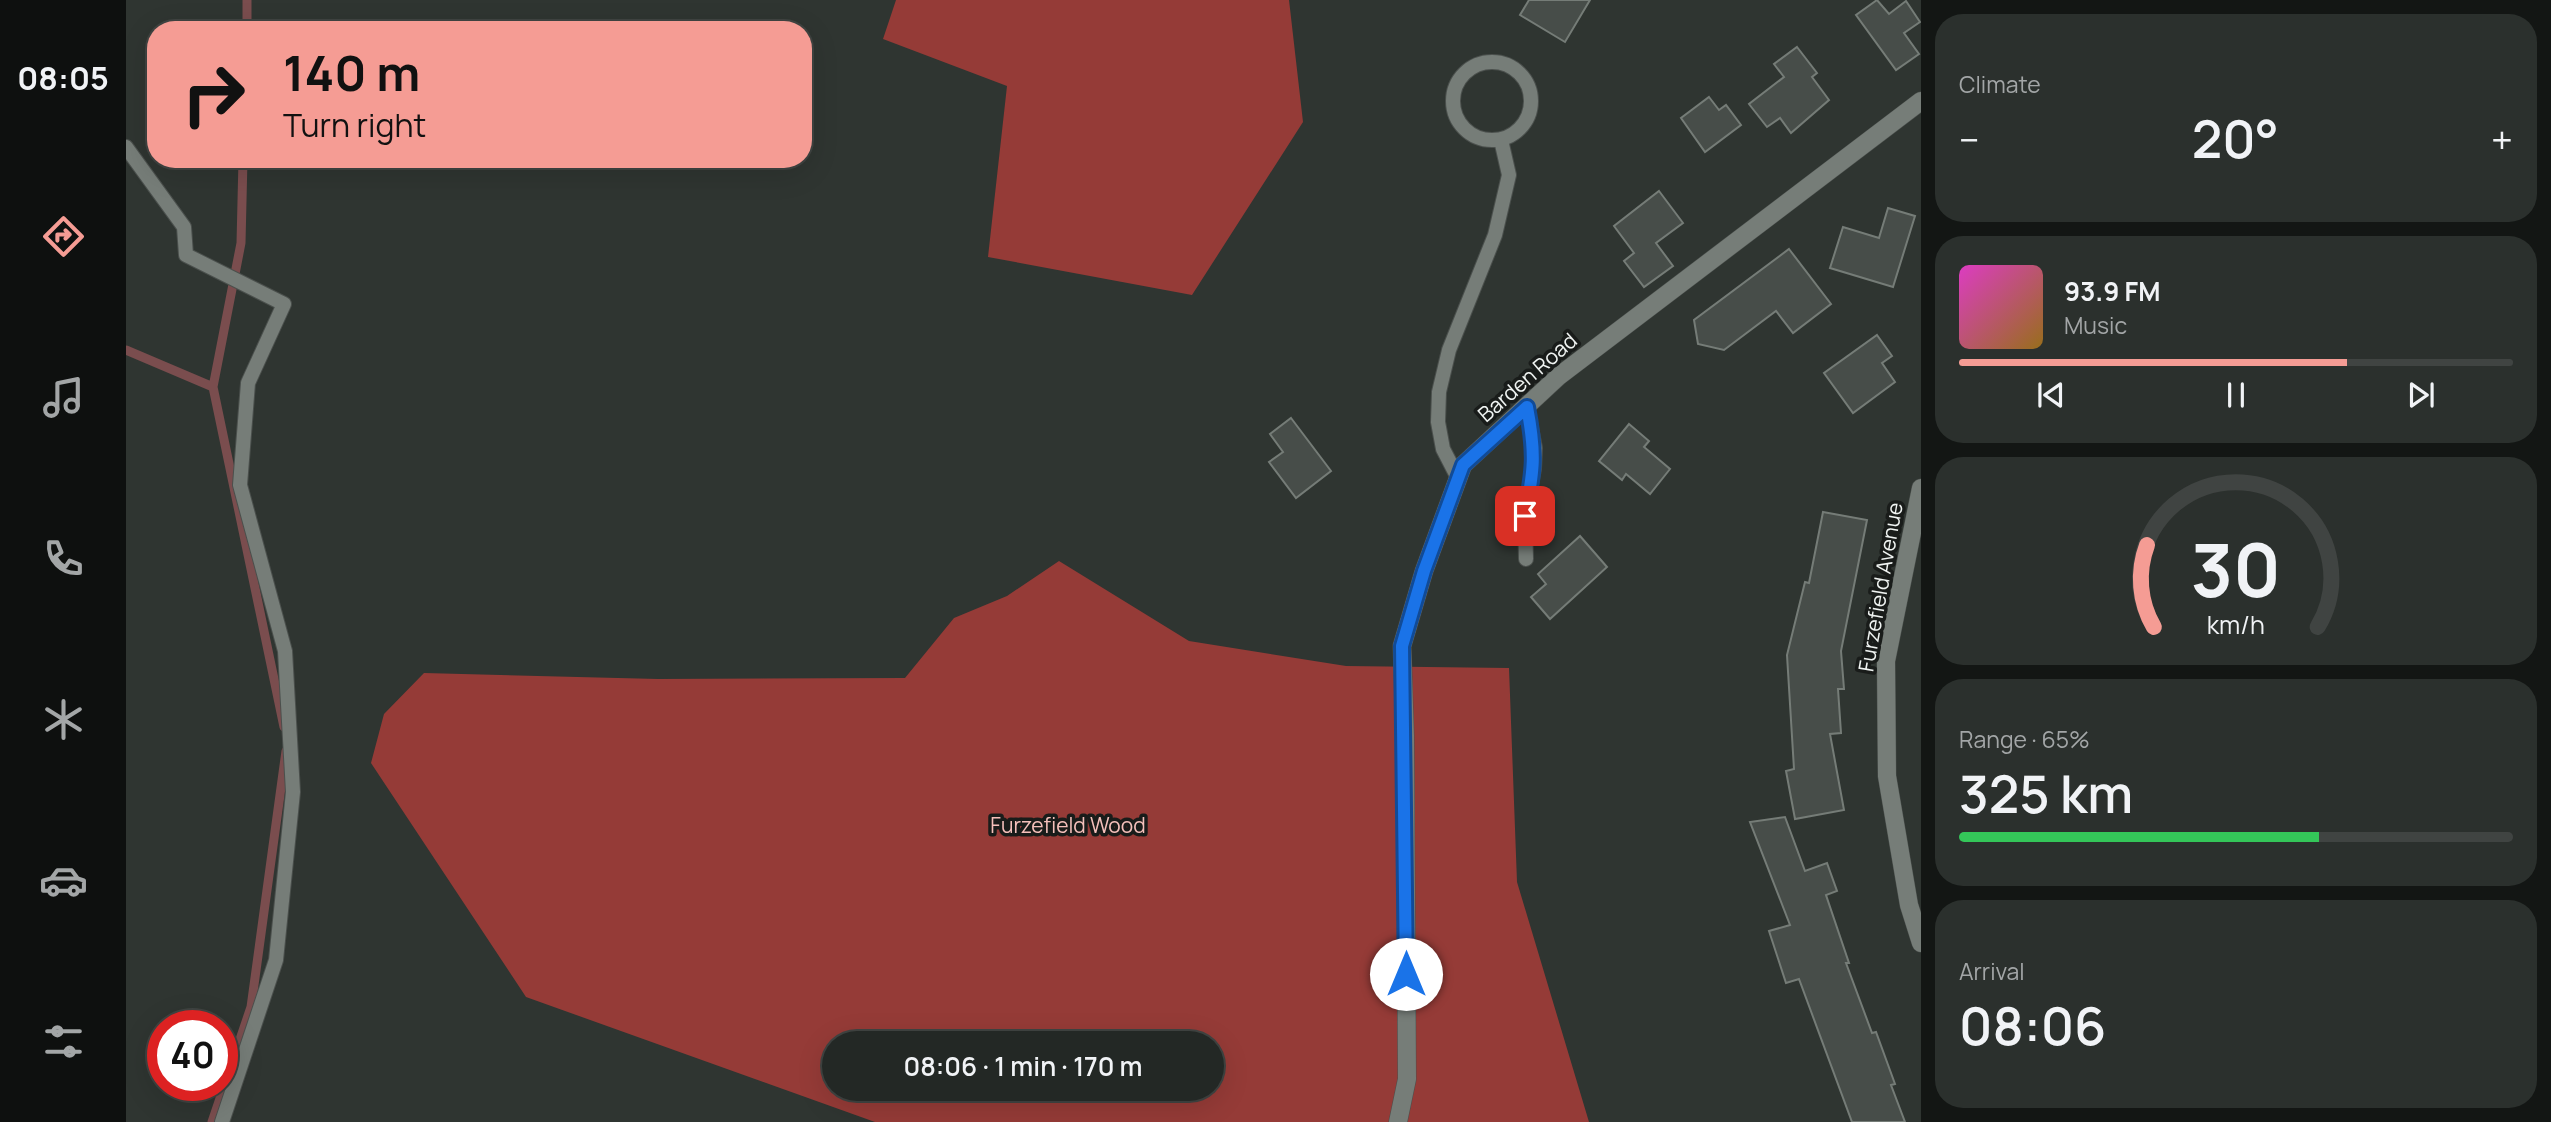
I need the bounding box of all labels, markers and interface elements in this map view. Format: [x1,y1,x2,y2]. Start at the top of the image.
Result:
text: 140 m [283,39,420,106]
icon: right [168,49,259,140]
text: 08:05 [17,56,109,100]
text: Climate [1959,68,2041,100]
text: Turn right [283,103,426,147]
text: 20° [2192,103,2279,174]
text: − [1959,113,1980,165]
text: + [2491,113,2513,165]
icon: directions [39,212,88,261]
text: 93.9 FM [2064,273,2160,309]
text: Music [2064,309,2127,341]
street label: Barden Road [1471,326,1583,428]
icon: music [39,373,88,422]
icon: previous [2032,376,2070,414]
icon: pause [2217,376,2255,414]
icon: next [2402,376,2440,414]
pin [1495,486,1555,546]
icon: arrive [1506,497,1544,535]
street label: Furzefield Avenue [1851,500,1909,674]
text: 30 [2191,519,2281,619]
icon: phone [39,534,88,583]
text: km/h [2207,607,2265,642]
icon: climate [39,695,88,744]
text: Range · 65% [1959,723,2090,755]
text: 325 km [1959,758,2133,829]
park label: Furzefield Wood [990,811,1146,839]
icon: car [39,856,88,905]
position arrow [1369,937,1443,1011]
text: Arrival [1959,955,2025,987]
text: 08:06 [1959,990,2106,1061]
speed limit sign: 40 [147,1010,238,1101]
icon: filters [39,1017,88,1066]
text: 08:06 · 1 min · 170 m [903,1048,1143,1084]

